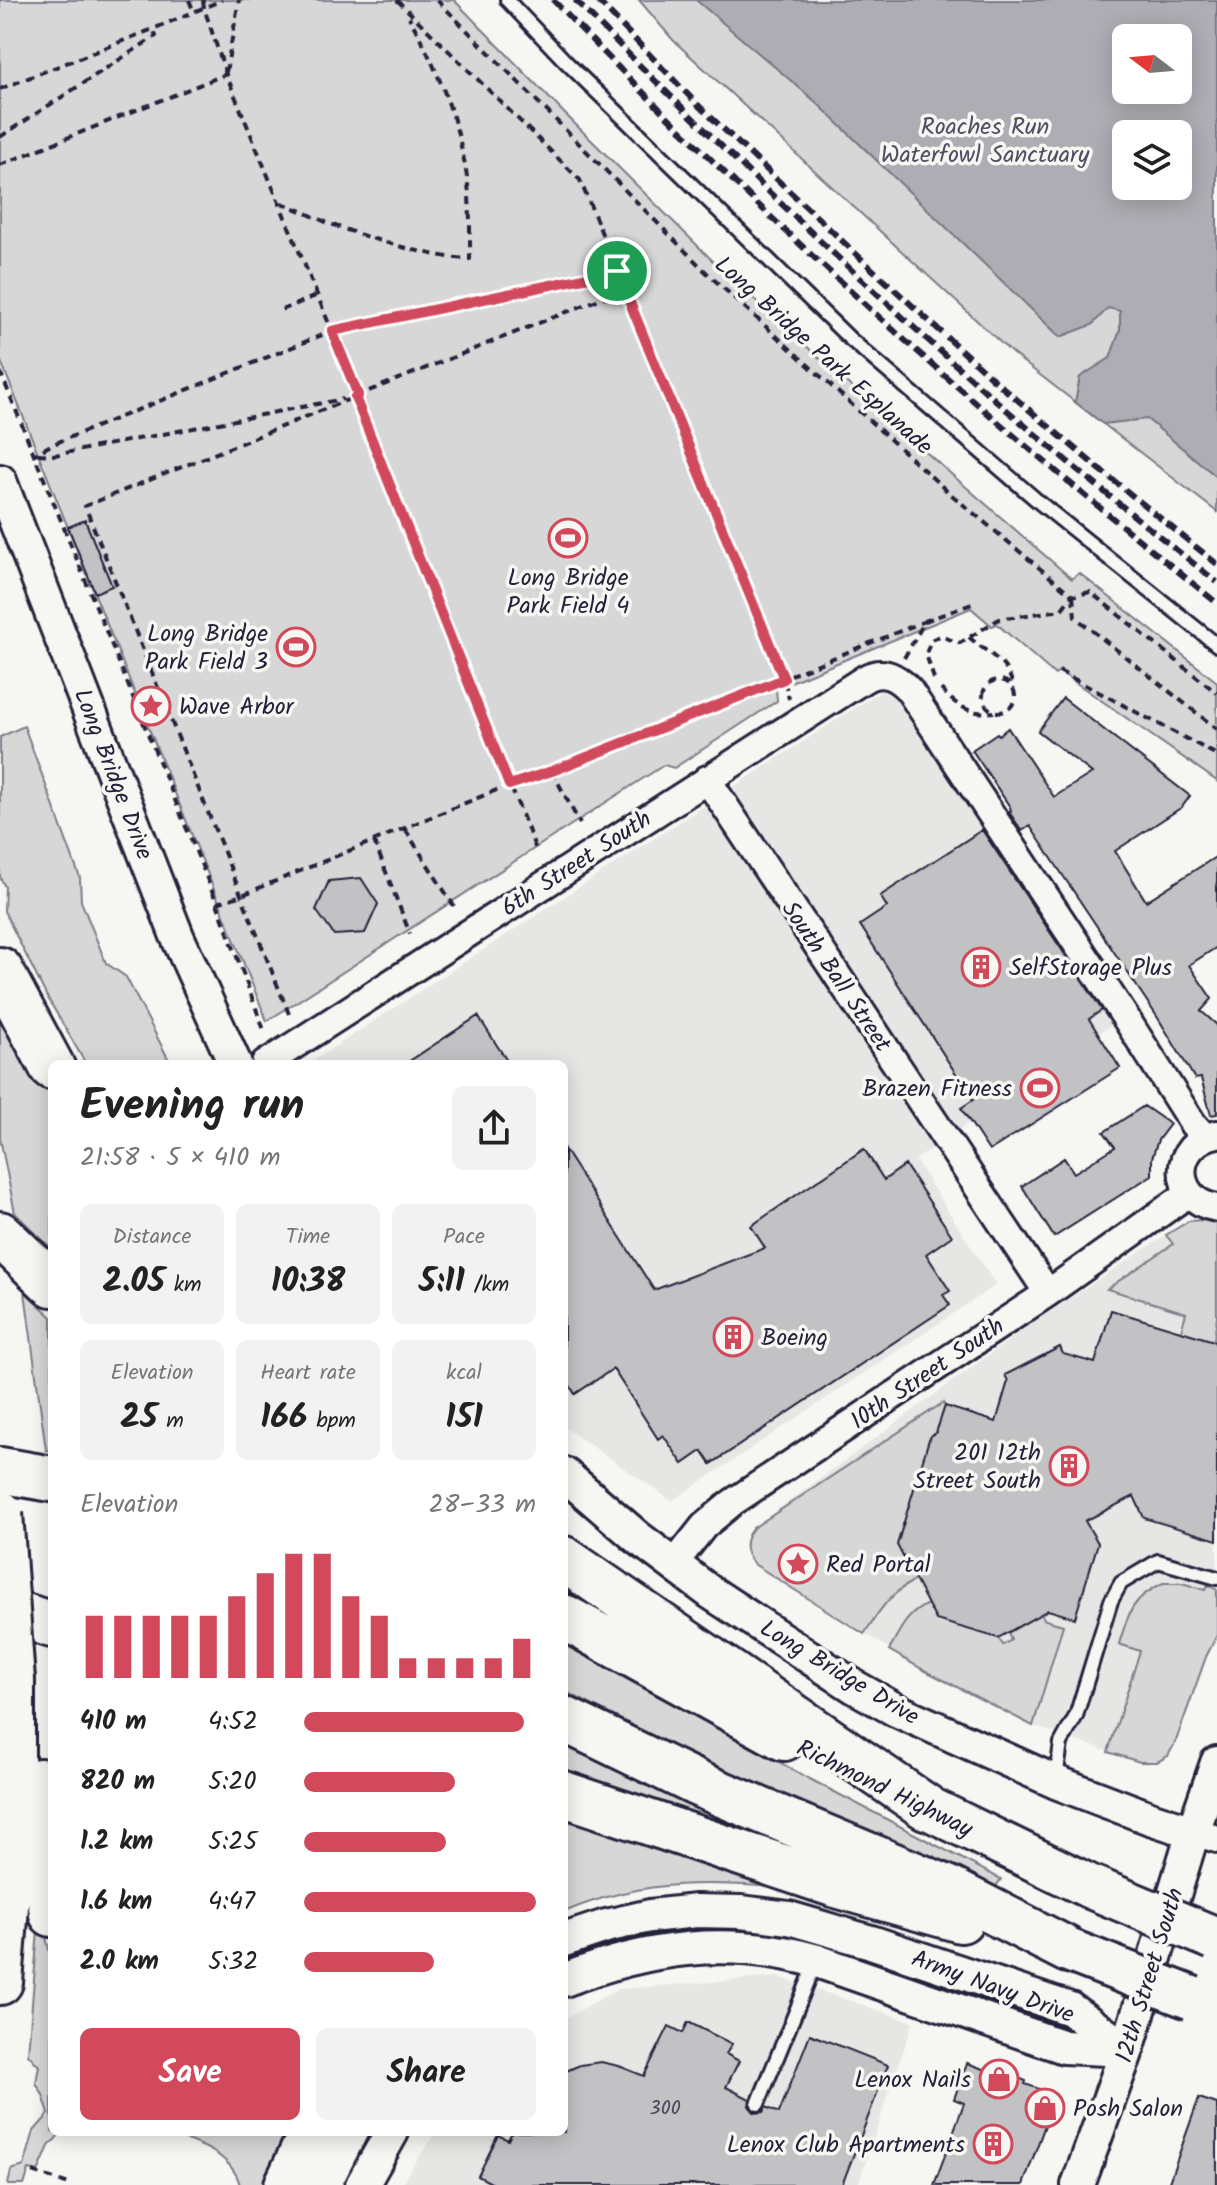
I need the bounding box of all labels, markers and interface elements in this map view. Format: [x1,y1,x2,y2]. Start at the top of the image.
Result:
north arrow [1112,24,1192,104]
map controls [1112,24,1192,200]
park label: Roaches Run Waterfowl Sanctuary [881,108,1090,175]
button: layers [1112,120,1192,200]
pin [583,237,651,305]
street label: Long Bridge Park Esplanade [705,247,941,466]
icon: arrive [595,249,639,293]
sports icon: Long Bridge Park Field 4 [547,517,589,559]
place label: Long Bridge Park Field 4 [507,559,629,626]
place label: Long Bridge Park Field 3 [145,615,268,682]
sports icon: Long Bridge Park Field 3 [275,626,317,668]
street label: Long Bridge Drive [62,683,163,866]
place icon: Wave Arbor [130,685,172,727]
place label: Wave Arbor [179,688,296,727]
street label: 6th Street South [494,801,660,928]
street label: South Ball Street [770,893,901,1061]
building icon: SelfStorage Plus [960,946,1002,988]
place label: SelfStorage Plus [1009,949,1172,988]
sports icon: Brazen Fitness [1019,1067,1061,1109]
place label: Brazen Fitness [862,1070,1012,1109]
text: Evening run [80,1072,304,1142]
button: share [452,1086,536,1170]
text: 21:58 · 5 × 410 m [80,1137,280,1179]
text: Distance [112,1220,192,1255]
text: Time [286,1220,330,1255]
text: Pace [443,1220,485,1255]
text: 2.05 [102,1255,165,1309]
text: 10:38 [271,1255,345,1309]
text: 5:11 [419,1255,465,1309]
text: km [165,1268,202,1303]
text: /km [465,1268,509,1303]
street label: 10th Street South [843,1308,1013,1440]
building icon: Boeing [712,1316,754,1358]
place label: Boeing [761,1319,828,1358]
text: Elevation [110,1356,194,1391]
text: Heart rate [260,1356,356,1391]
text: kcal [446,1356,482,1391]
text: 25 [120,1391,157,1445]
text: 166 [260,1391,307,1445]
text: 151 [445,1391,483,1445]
text: m [157,1404,184,1439]
text: bpm [307,1404,356,1439]
place label: 201 12th Street South [913,1434,1041,1501]
building icon: 201 12th Street South [1048,1445,1090,1487]
text: Elevation [80,1484,178,1526]
text: 28–33 m [429,1484,536,1526]
place icon: Red Portal [777,1543,819,1585]
place label: Red Portal [826,1546,931,1585]
street label: Long Bridge Drive [752,1610,927,1737]
text: 410 m [80,1701,147,1743]
text: 4:52 [208,1701,258,1743]
street label: Richmond Highway [789,1730,980,1849]
text: 820 m [80,1761,155,1803]
text: 5:20 [208,1761,256,1803]
text: 1.2 km [80,1821,153,1863]
text: 5:25 [208,1821,257,1863]
text: 1.6 km [80,1881,152,1923]
text: 4:47 [208,1881,255,1923]
street label: 12th Street South [1105,1883,1196,2068]
street label: Army Navy Drive [905,1940,1080,2035]
text: 2.0 km [80,1941,159,1983]
text: 5:32 [208,1941,258,1983]
button: Save [80,2028,300,2120]
button: Share [316,2028,536,2120]
shop icon: Lenox Nails [978,2058,1020,2100]
place label: Lenox Nails [854,2061,971,2100]
shop icon: Posh Salon [1024,2087,1066,2129]
place label: Posh Salon [1073,2090,1183,2129]
house number: 300 [649,2093,681,2125]
building icon: Lenox Club Apartments [972,2123,1014,2165]
place label: Lenox Club Apartments [727,2126,965,2165]

